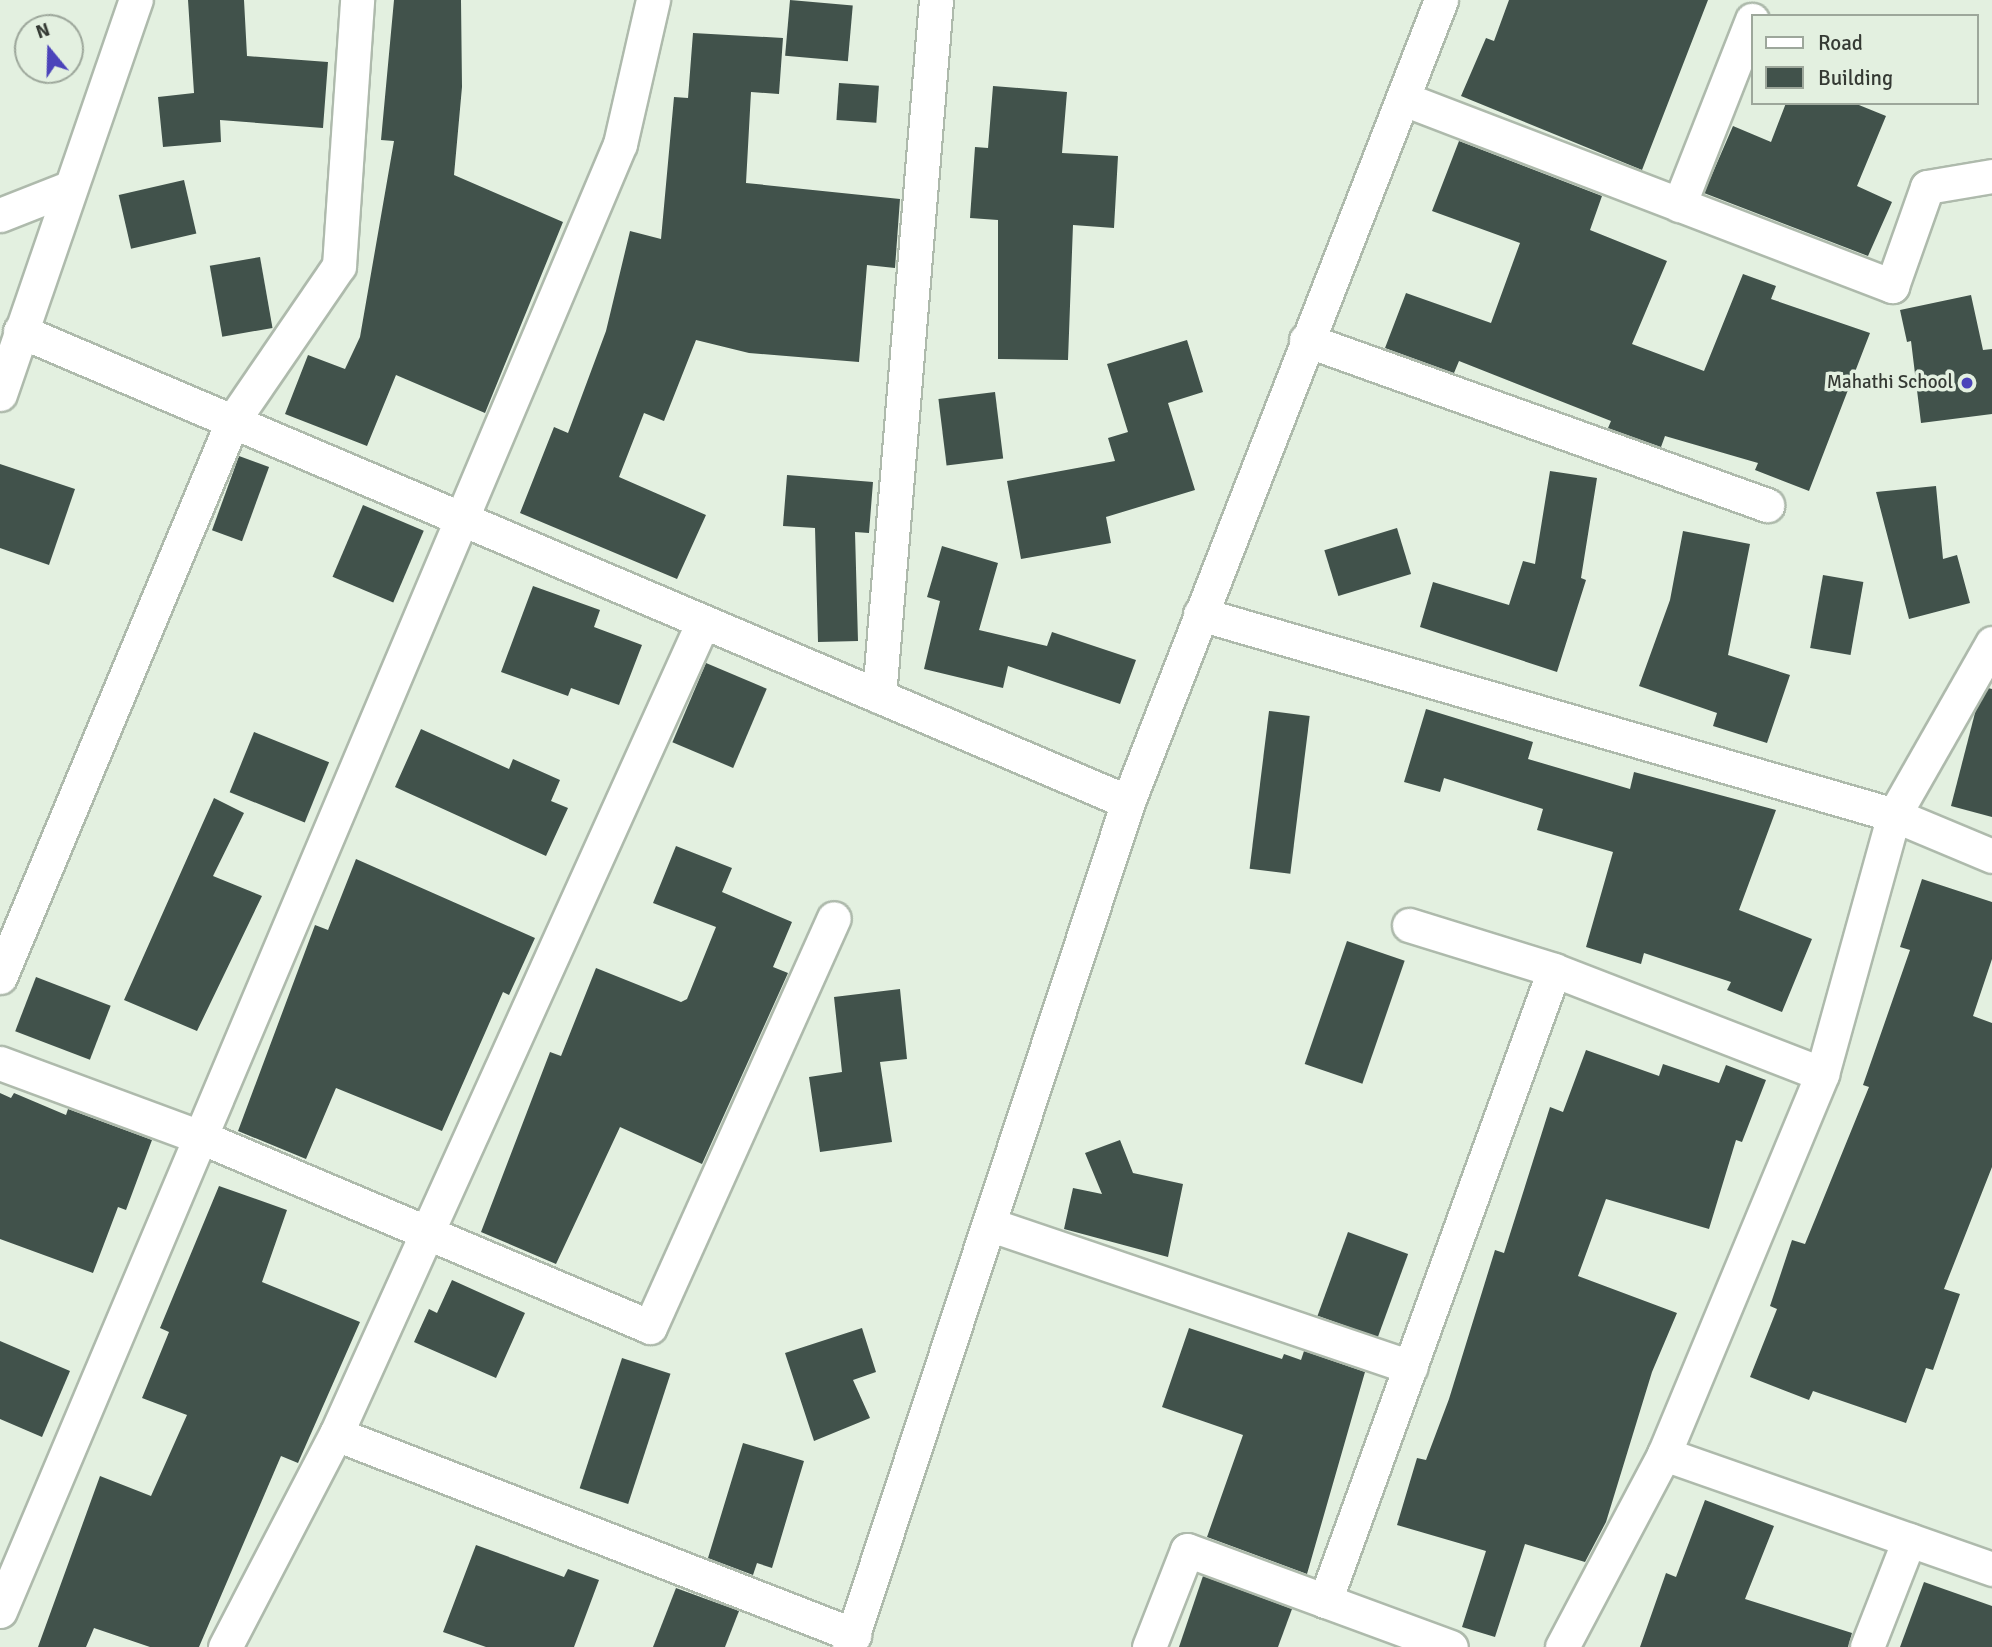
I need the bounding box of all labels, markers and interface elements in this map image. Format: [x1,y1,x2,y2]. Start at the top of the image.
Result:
north arrow [14,14,84,84]
legend [1750,14,1978,105]
text: N [33,18,53,45]
text: Road [1818,30,1863,56]
text: Building [1818,65,1893,91]
place label: Mahathi School [1827,372,1953,394]
marker: Mahathi School [1959,375,1975,391]

